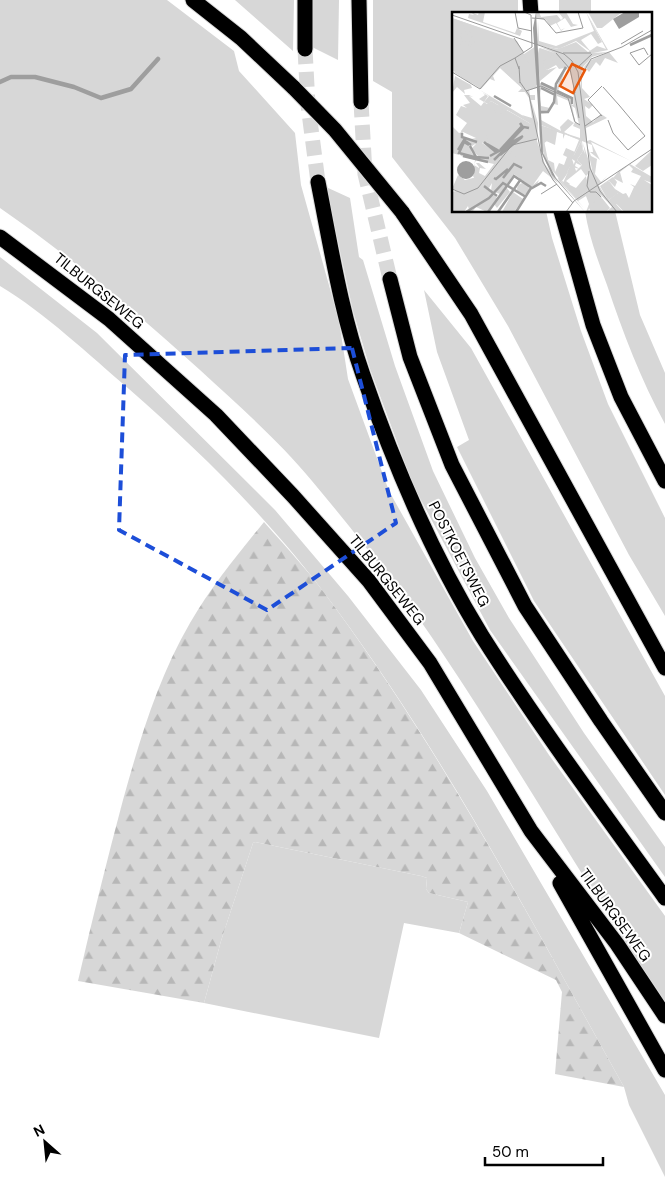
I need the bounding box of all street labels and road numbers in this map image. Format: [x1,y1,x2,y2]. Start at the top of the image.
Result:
street label: TILBURGSEWEG [50,248,148,334]
street label: POSTKOETSWEG [424,498,494,610]
street label: TILBURGSEWEG [344,531,430,629]
street label: TILBURGSEWEG [574,864,656,966]

